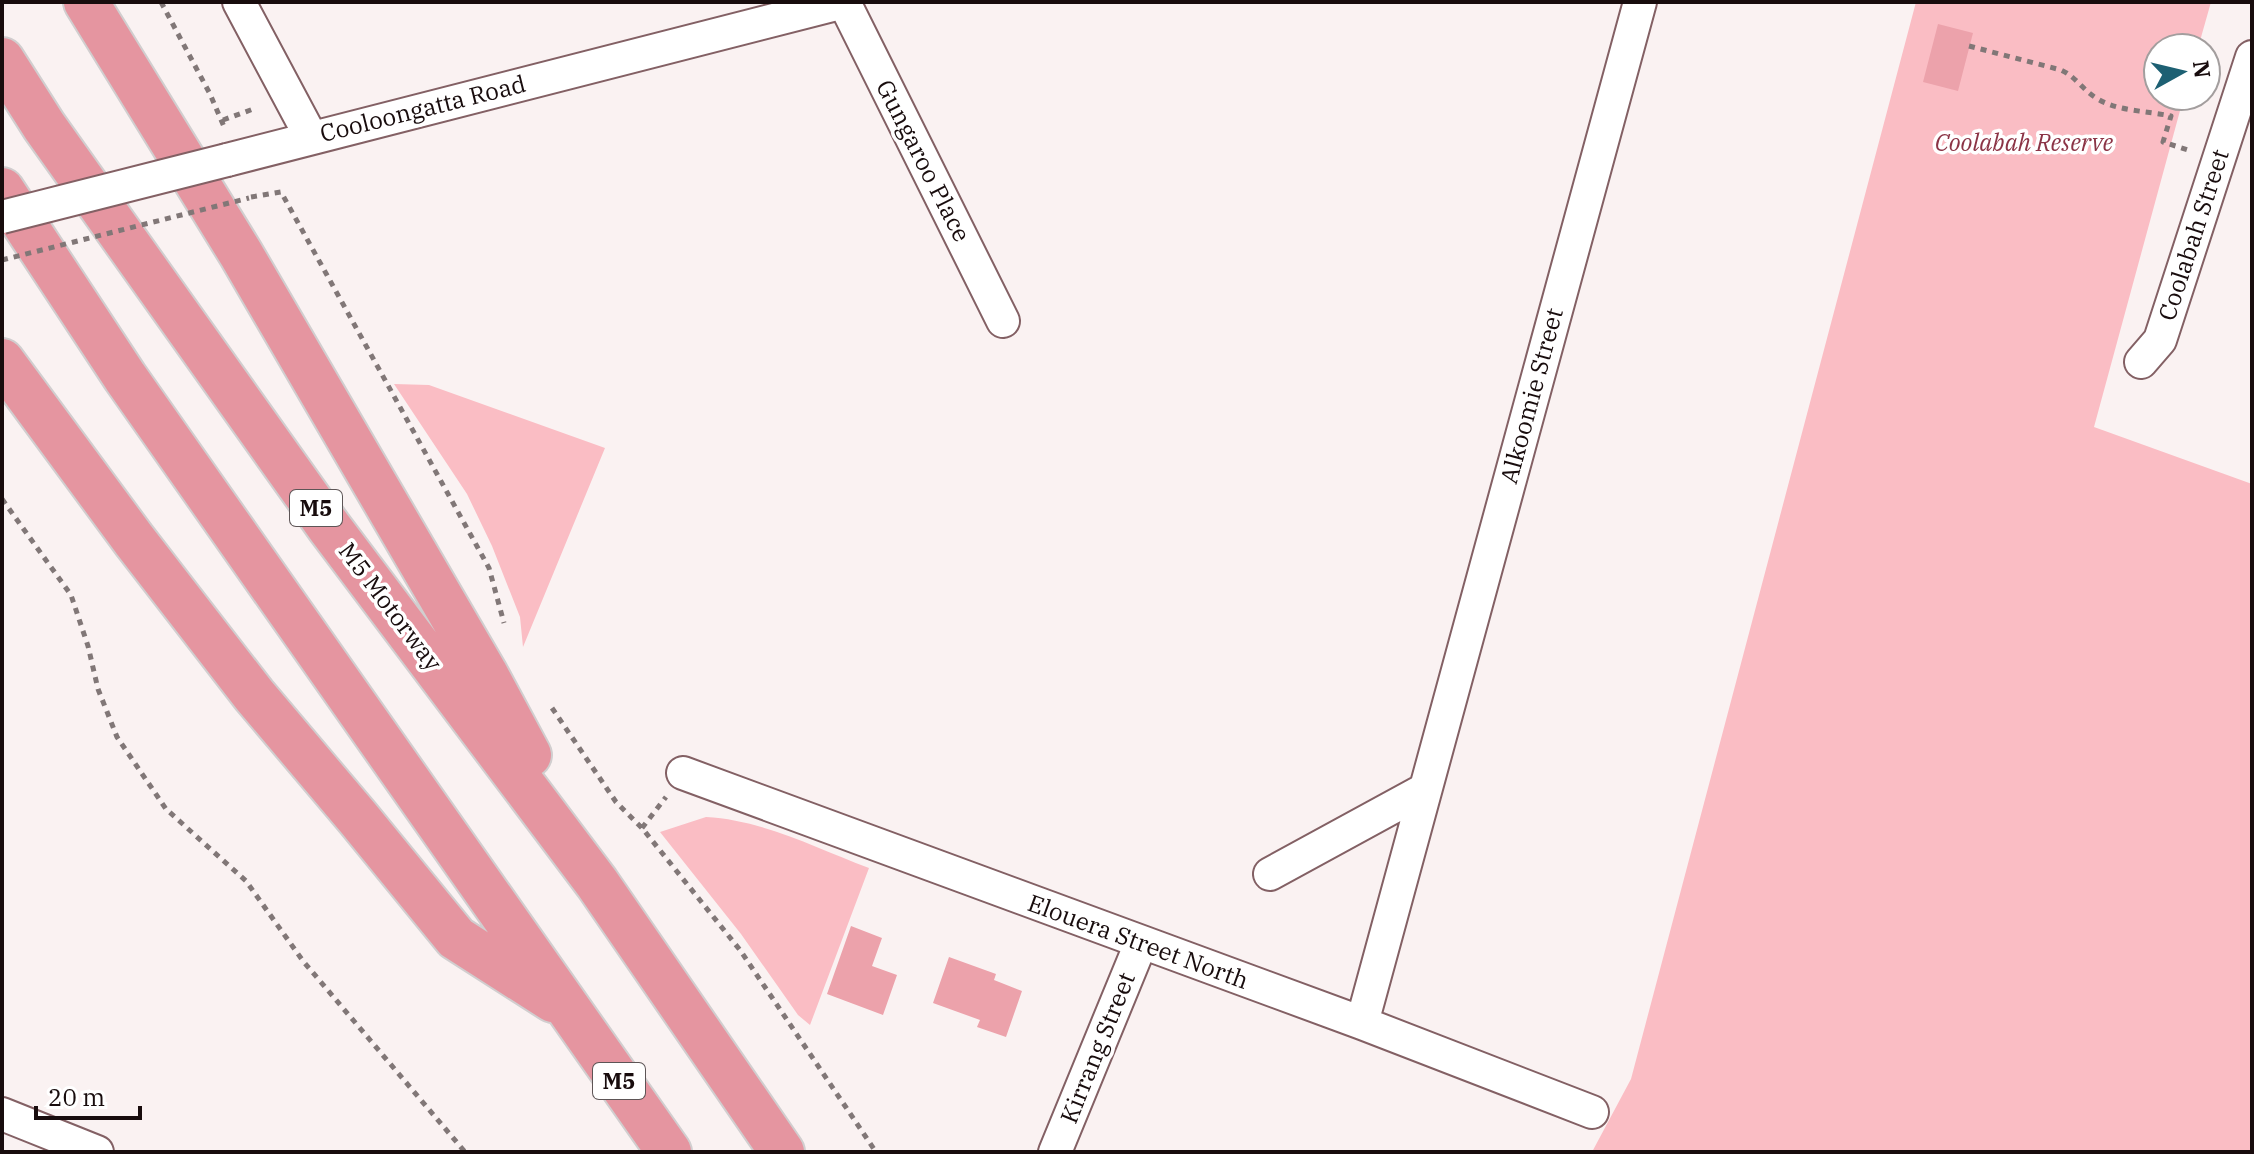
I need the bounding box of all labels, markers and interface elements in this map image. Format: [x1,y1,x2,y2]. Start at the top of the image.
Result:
north arrow [2142,32,2222,112]
text: N [2187,59,2218,80]
street label: Cooloongatta Road [317,67,529,149]
street label: Gungaroo Place [869,74,978,247]
park label: Coolabah Reserve [1935,126,2114,158]
street label: Coolabah Street [2150,145,2236,324]
street label: Alkoomie Street [1492,304,1570,487]
road number: M5 [290,490,342,526]
street label: M5 Motorway [332,536,450,677]
street label: Elouera Street North [1024,886,1253,996]
street label: Kirrang Street [1052,967,1142,1128]
road number: M5 [593,1063,645,1099]
scale bar [36,1070,140,1120]
text: 20 m [48,1081,105,1113]

